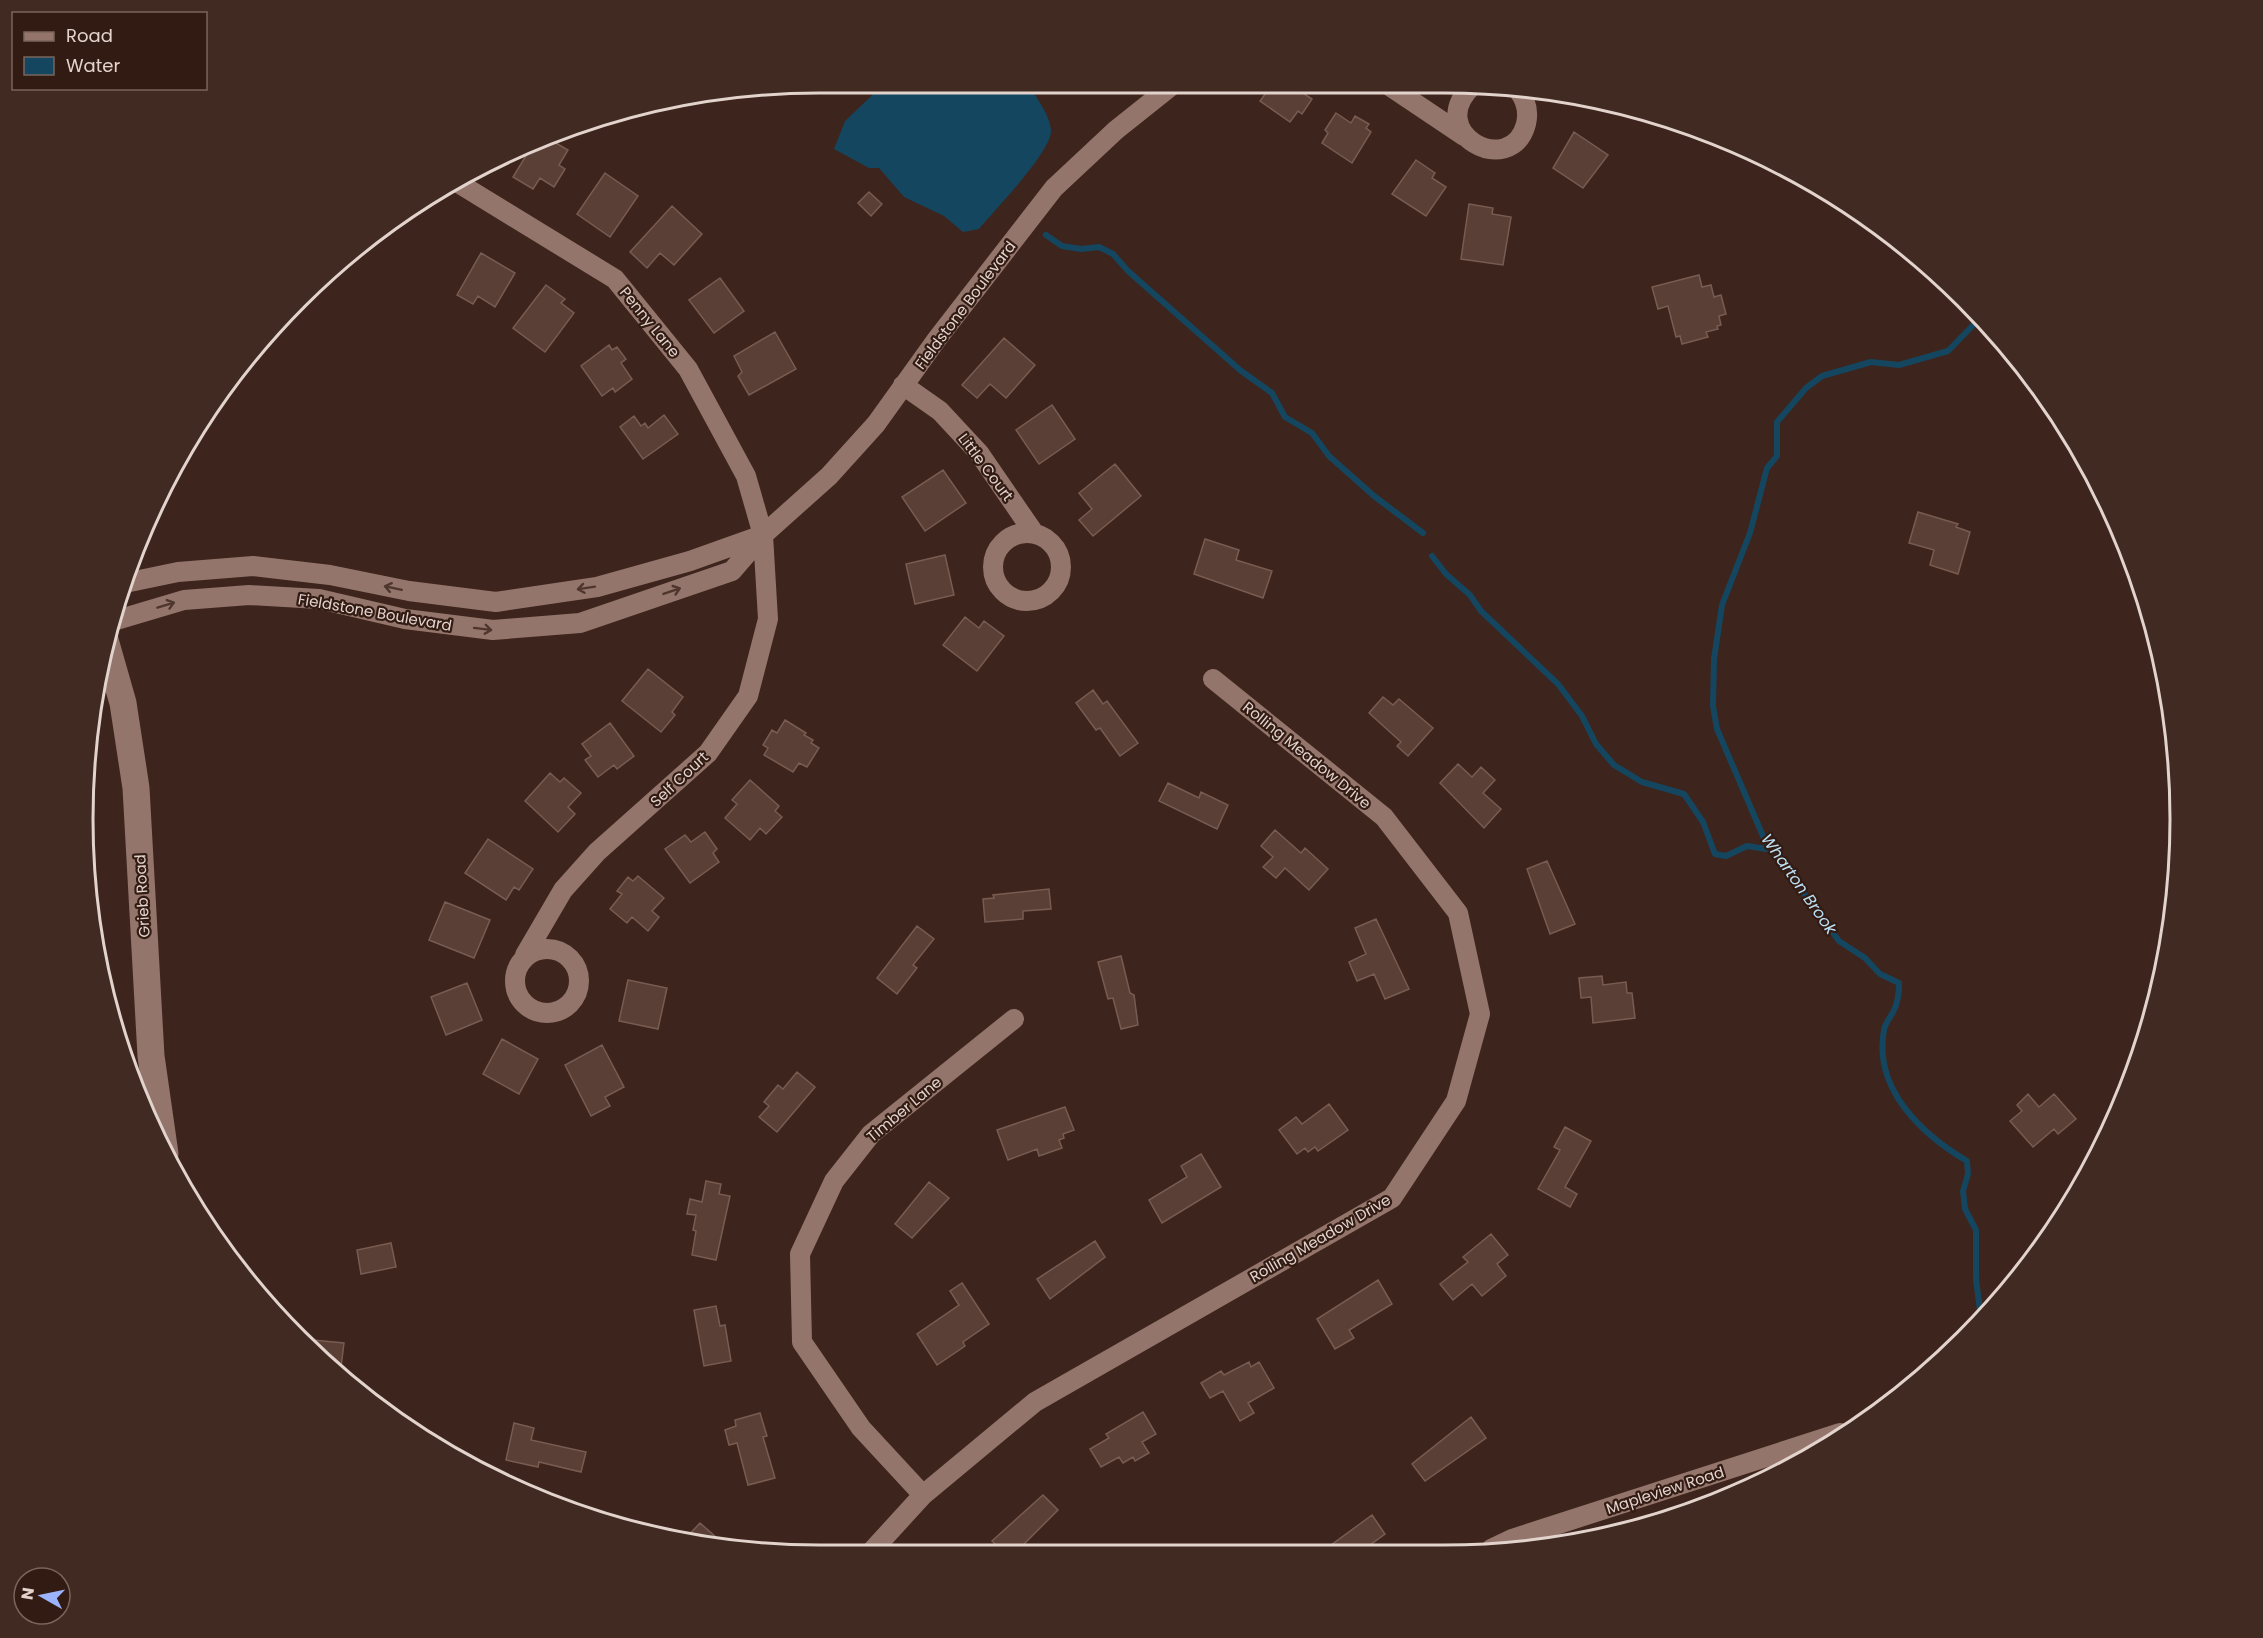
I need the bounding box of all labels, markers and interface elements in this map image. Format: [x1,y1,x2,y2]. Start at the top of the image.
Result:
legend [12,12,207,90]
text: Road [66,23,113,48]
text: Water [66,53,120,78]
street label: Fieldstone Boulevard [910,236,1020,374]
street label: Penny Lane [615,282,685,362]
street label: Little Court [954,429,1018,505]
one-way arrow [384,581,403,593]
one-way arrow [577,583,597,594]
one-way arrow [662,585,681,596]
street label: Fieldstone Boulevard [296,588,454,636]
one-way arrow [156,599,175,610]
one-way arrow [472,624,492,635]
street label: Rolling Meadow Drive [1238,697,1376,813]
street label: Self Court [645,747,713,811]
water label: Wharton Brook [1756,829,1843,940]
street label: Grieb Road [129,854,155,938]
street label: Timber Lane [862,1071,946,1147]
street label: Rolling Meadow Drive [1246,1189,1394,1287]
street label: Mapleview Road [1603,1461,1727,1519]
north arrow [12,1566,72,1626]
text: N [15,1586,40,1601]

